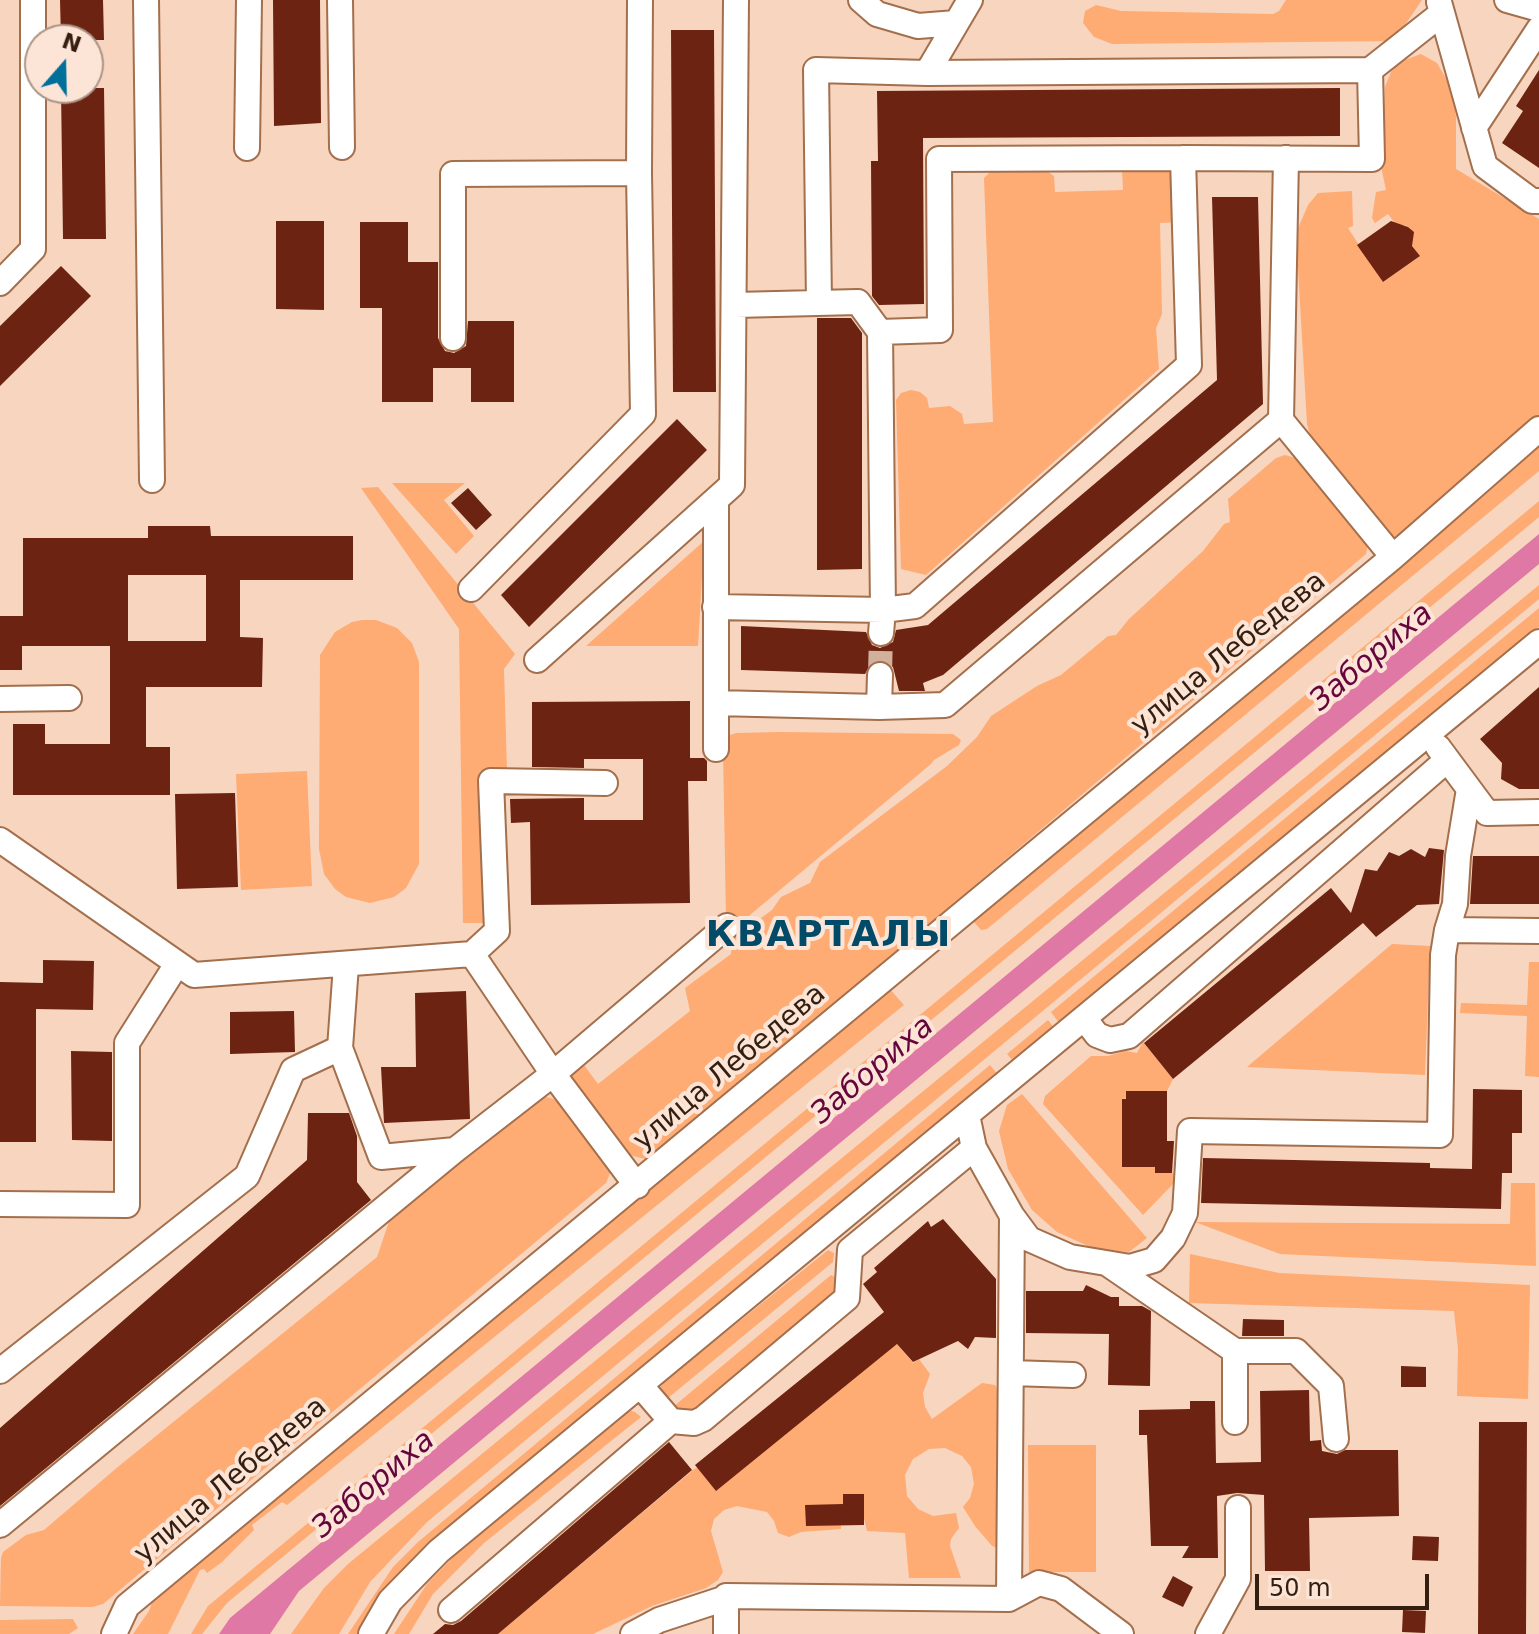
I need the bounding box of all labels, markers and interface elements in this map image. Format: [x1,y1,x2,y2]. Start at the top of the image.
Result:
north arrow [24,24,104,104]
text: N [59,28,85,58]
street label: улица Лебедева [1125,565,1333,743]
water label: Забориха [1303,596,1441,720]
district label: КВАРТАЛЫ [706,915,952,959]
street label: улица Лебедева [627,978,833,1158]
water label: Забориха [804,1009,942,1133]
street label: улица Лебедева [128,1391,334,1571]
water label: Забориха [305,1423,443,1547]
scale bar [1259,1558,1433,1608]
text: 50 m [1269,1574,1331,1602]

